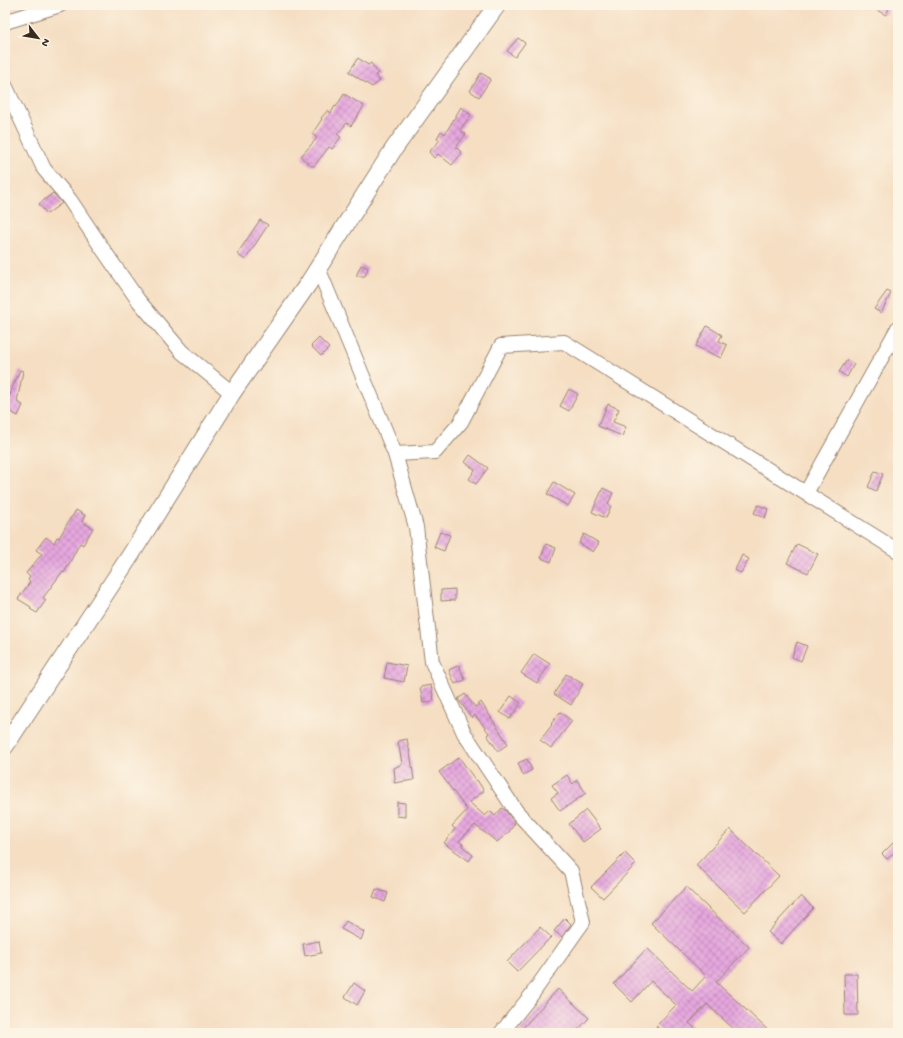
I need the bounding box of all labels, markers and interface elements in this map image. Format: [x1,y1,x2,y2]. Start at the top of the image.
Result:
north arrow [18,18,58,58]
text: N [38,36,52,48]

